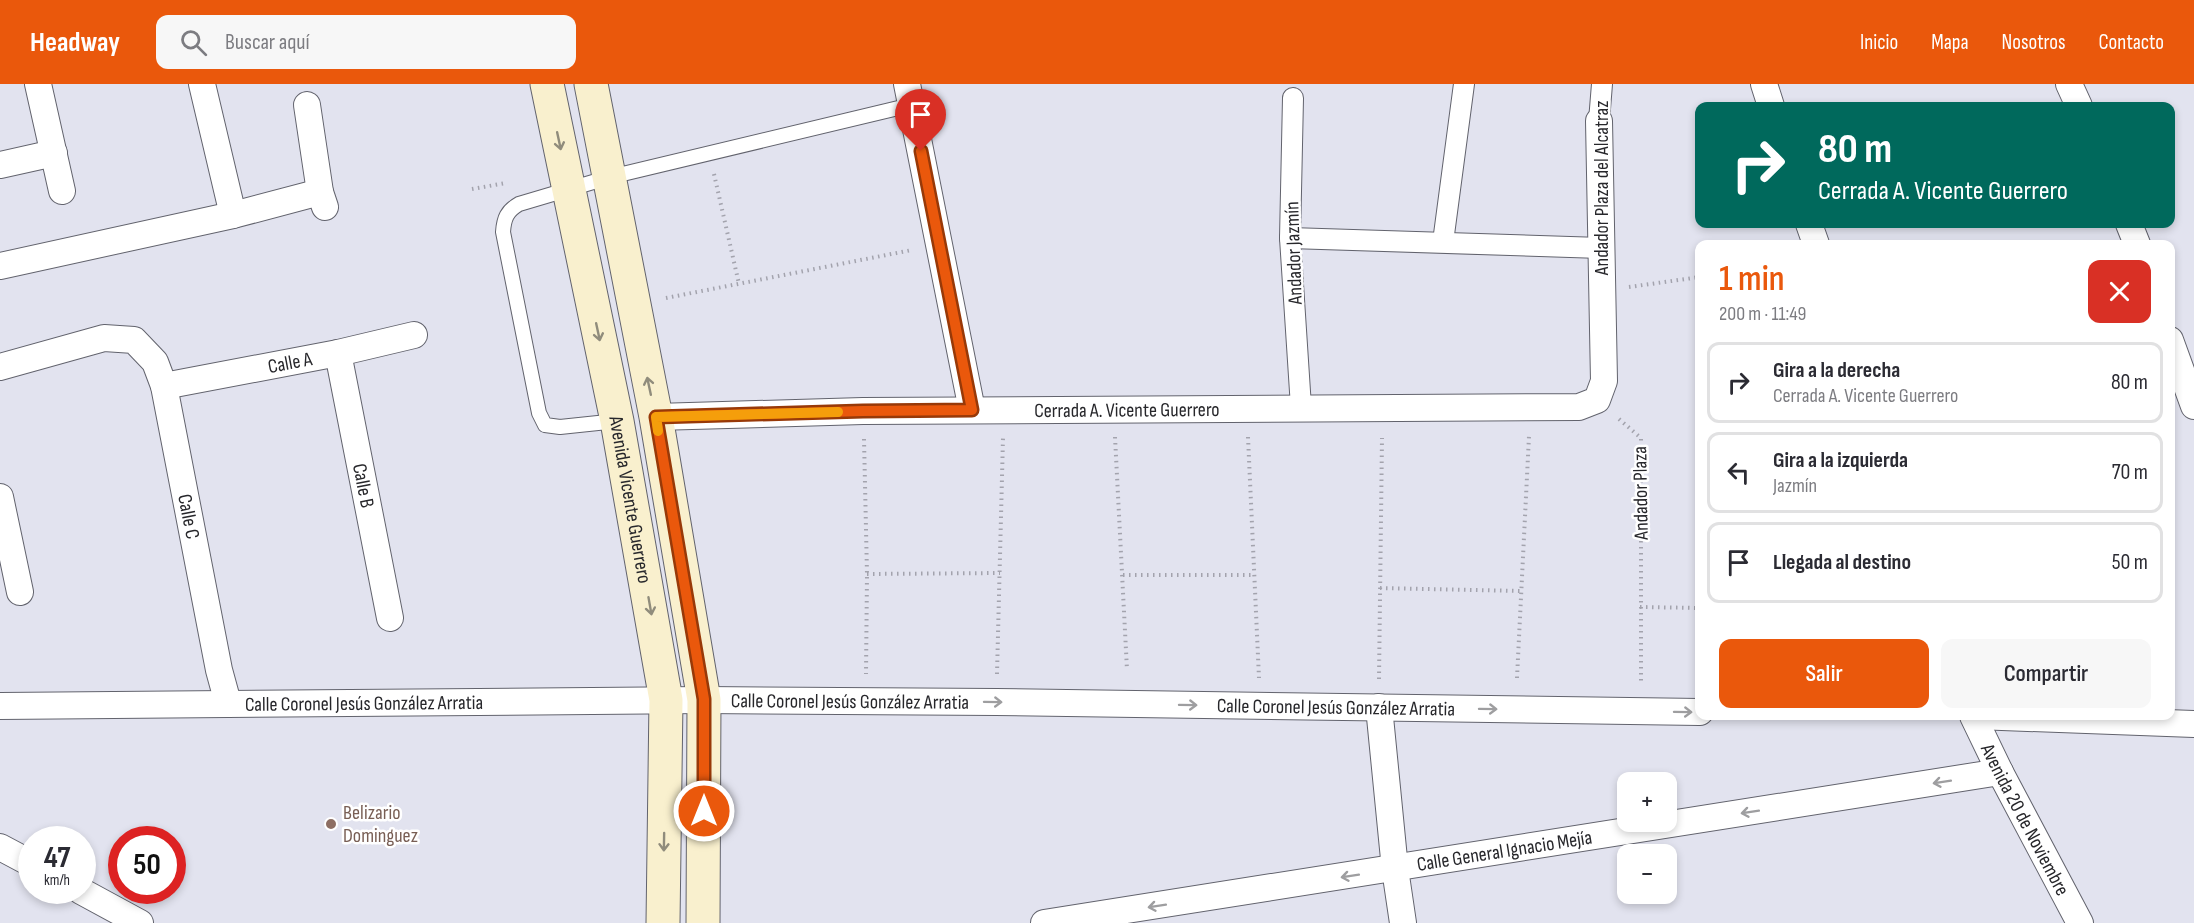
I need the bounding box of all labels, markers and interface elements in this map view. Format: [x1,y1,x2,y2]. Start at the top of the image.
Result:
search box [156,15,576,69]
text: Headway [30,26,120,59]
icon: search [177,26,210,59]
text: Buscar aquí [225,29,310,56]
text: Inicio [1860,30,1898,55]
text: Mapa [1931,30,1969,55]
text: Nosotros [2002,30,2066,55]
text: Contacto [2099,30,2164,55]
pin [895,89,946,151]
icon: arrive [904,98,937,131]
street label: Andador Plaza del Alcatraz [1590,101,1614,276]
text: 80 m [1818,124,1892,175]
icon: right [1719,126,1797,204]
one-way arrow [554,131,565,151]
text: Cerrada A. Vicente Guerrero [1818,175,2068,207]
street label: Andador Jazmín [1280,201,1308,306]
text: 1 min [1719,258,1784,301]
button: close [2088,260,2151,323]
text: 200 m · 11:49 [1719,302,1806,326]
one-way arrow [593,322,604,342]
street label: Calle A [266,347,314,379]
text: Gira a la derecha [1773,357,1900,384]
icon: right [1722,366,1755,399]
text: 80 m [2111,369,2148,396]
one-way arrow [643,377,655,396]
text: Cerrada A. Vicente Guerrero [1773,384,1958,408]
street label: Cerrada A. Vicente Guerrero [1034,398,1220,423]
street label: Avenida Vicente Guerrero [603,413,656,585]
street label: Andador Plaza [1628,446,1654,541]
text: Gira a la izquierda [1773,447,1908,474]
icon: left [1722,456,1755,489]
text: 70 m [2112,459,2148,486]
street label: Calle B [347,461,379,510]
text: Jazmín [1773,474,1817,498]
street label: Calle C [172,492,204,541]
icon: arrive [1722,546,1755,579]
text: Llegada al destino [1773,549,1911,576]
text: 50 m [2112,549,2148,576]
one-way arrow [644,596,655,616]
button: Salir [1719,639,1929,708]
button: Compartir [1941,639,2151,708]
street label: Calle Coronel Jesús González Arratia [731,689,969,715]
street label: Calle Coronel Jesús González Arratia [245,691,483,717]
street label: Calle Coronel Jesús González Arratia [1217,694,1455,722]
one-way arrow [983,696,1003,707]
one-way arrow [1178,699,1198,710]
one-way arrow [1478,703,1498,714]
one-way arrow [1673,706,1693,717]
street label: Avenida 20 de Noviembre [1975,739,2074,900]
map controls [1617,772,1677,904]
button: + [1617,772,1677,832]
one-way arrow [1933,776,1952,787]
position arrow [672,779,736,843]
place label: Belizario Dominguez [343,801,418,848]
one-way arrow [1740,807,1760,818]
marker: Belizario Dominguez [324,817,338,831]
speed limit sign: 50 [108,826,186,904]
street label: Calle General Ignacio Mejía [1415,826,1594,877]
one-way arrow [658,832,670,852]
text: 47 [44,840,70,876]
button: − [1617,844,1677,904]
one-way arrow [1340,870,1360,881]
text: km/h [44,871,70,890]
one-way arrow [1147,900,1167,911]

